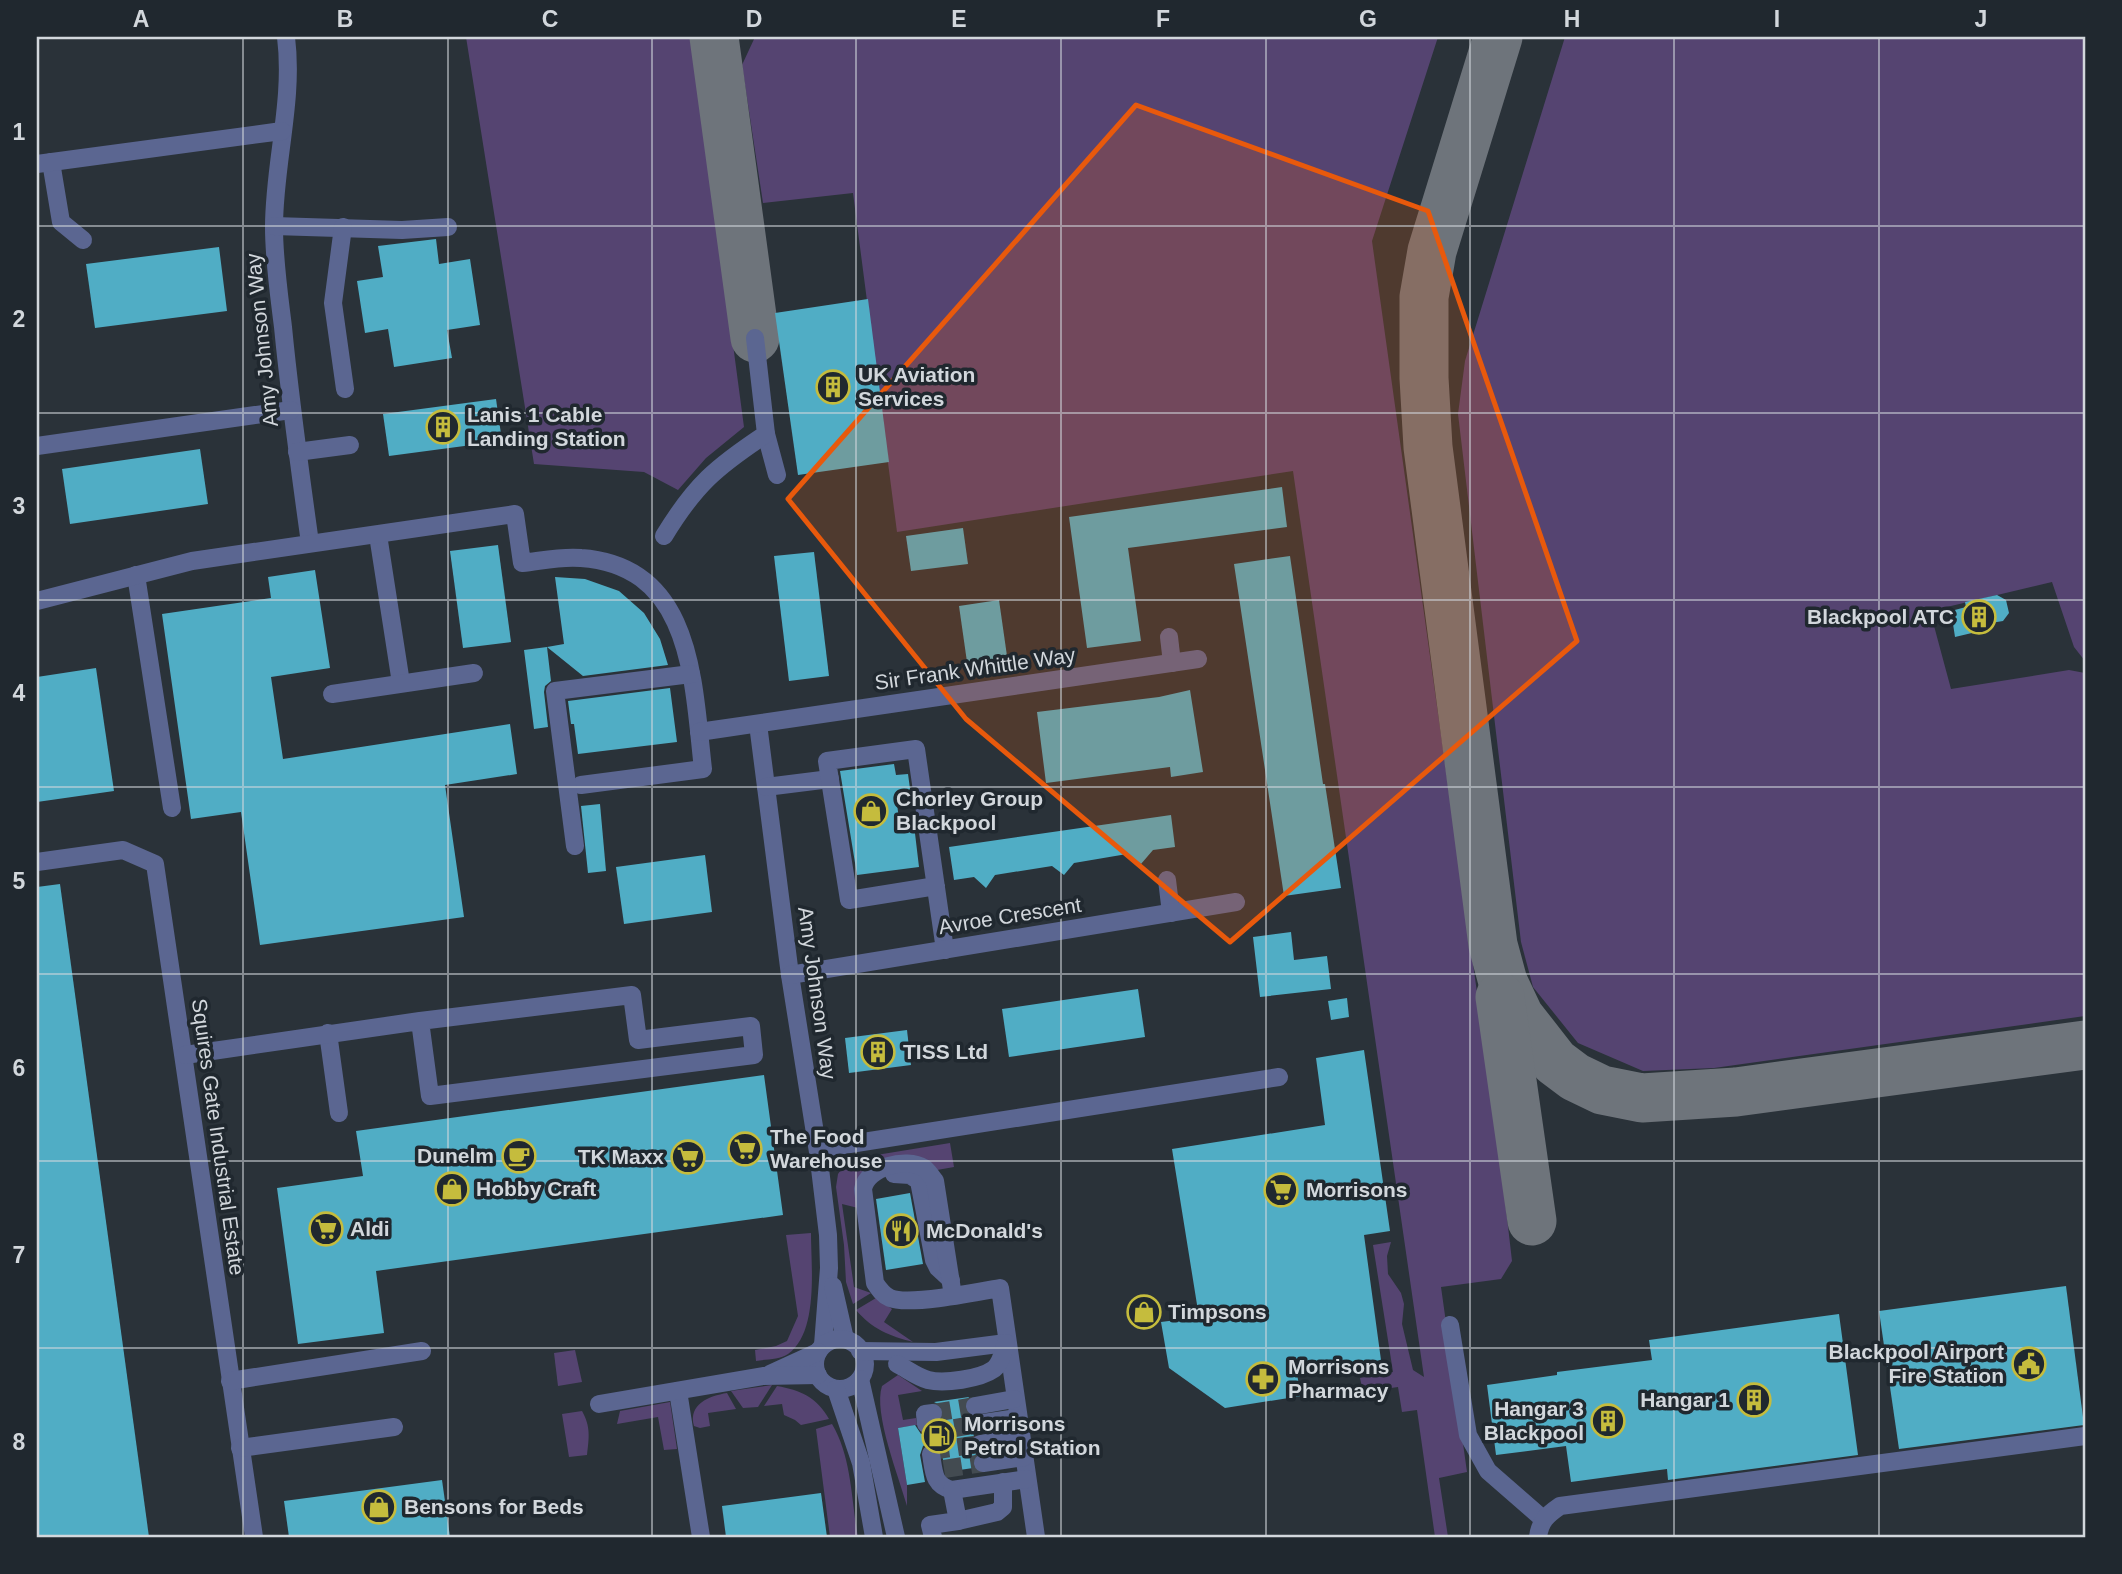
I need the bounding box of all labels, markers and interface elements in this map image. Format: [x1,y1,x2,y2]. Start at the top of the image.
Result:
text: A [133,6,149,32]
text: B [337,6,353,32]
text: C [542,6,558,32]
text: D [746,6,762,32]
text: E [951,6,967,32]
text: F [1156,6,1170,32]
text: G [1359,6,1377,32]
text: H [1564,6,1580,32]
text: I [1774,6,1780,32]
text: J [1975,6,1987,32]
text: 1 [13,119,26,145]
street label: Amy Johnson Way [241,252,282,428]
text: 2 [13,306,25,332]
place label: UK Aviation Services [858,363,975,410]
building icon: UK Aviation Services [814,368,852,406]
place label: Lanis 1 Cable Landing Station [467,403,626,450]
building icon: Lanis 1 Cable Landing Station [424,408,462,446]
text: 3 [13,493,25,519]
building icon: Blackpool ATC [1960,598,1998,636]
place label: Blackpool ATC [1807,605,1954,628]
street label: Sir Frank Whittle Way [873,643,1077,694]
text: 4 [13,680,26,706]
place label: Chorley Group Blackpool [896,787,1043,834]
shop icon: Chorley Group Blackpool [852,792,890,830]
text: 5 [13,868,26,894]
street label: Avroe Crescent [937,893,1083,938]
street label: Amy Johnson Way [794,905,841,1081]
street label: Squires Gate Industrial Estate [188,997,249,1277]
building icon: TISS Ltd [859,1033,897,1071]
place label: TISS Ltd [903,1040,988,1063]
text: 6 [13,1055,25,1081]
place label: The Food Warehouse [770,1125,882,1172]
supermarket icon: The Food Warehouse [726,1130,764,1168]
cafe icon: Dunelm [500,1137,538,1175]
supermarket icon: TK Maxx [669,1138,707,1176]
place label: Dunelm [417,1144,494,1167]
place label: TK Maxx [578,1145,664,1168]
shop icon: Hobby Craft [433,1170,471,1208]
supermarket icon: Morrisons [1262,1171,1300,1209]
place label: Hobby Craft [476,1177,596,1200]
place label: Morrisons [1306,1178,1408,1201]
supermarket icon: Aldi [307,1210,345,1248]
restaurant icon: McDonald's [882,1212,920,1250]
place label: Aldi [350,1217,390,1240]
place label: McDonald's [926,1219,1043,1242]
text: 7 [13,1242,25,1268]
shop icon: Timpsons [1125,1293,1163,1331]
place label: Timpsons [1168,1300,1267,1323]
place label: Blackpool Airport Fire Station [1829,1340,2004,1387]
public building icon: Blackpool Airport Fire Station [2010,1345,2048,1383]
place label: Morrisons Pharmacy [1288,1355,1390,1402]
pharmacy icon: Morrisons Pharmacy [1244,1360,1282,1398]
building icon: Hangar 1 [1735,1381,1773,1419]
place label: Hangar 1 [1640,1388,1730,1411]
place label: Hangar 3 Blackpool [1484,1397,1584,1444]
building icon: Hangar 3 Blackpool [1589,1402,1627,1440]
place label: Morrisons Petrol Station [964,1412,1101,1459]
fuel station icon: Morrisons Petrol Station [920,1417,958,1455]
text: 8 [13,1429,26,1455]
shop icon: Bensons for Beds [360,1488,398,1526]
place label: Bensons for Beds [404,1495,584,1518]

